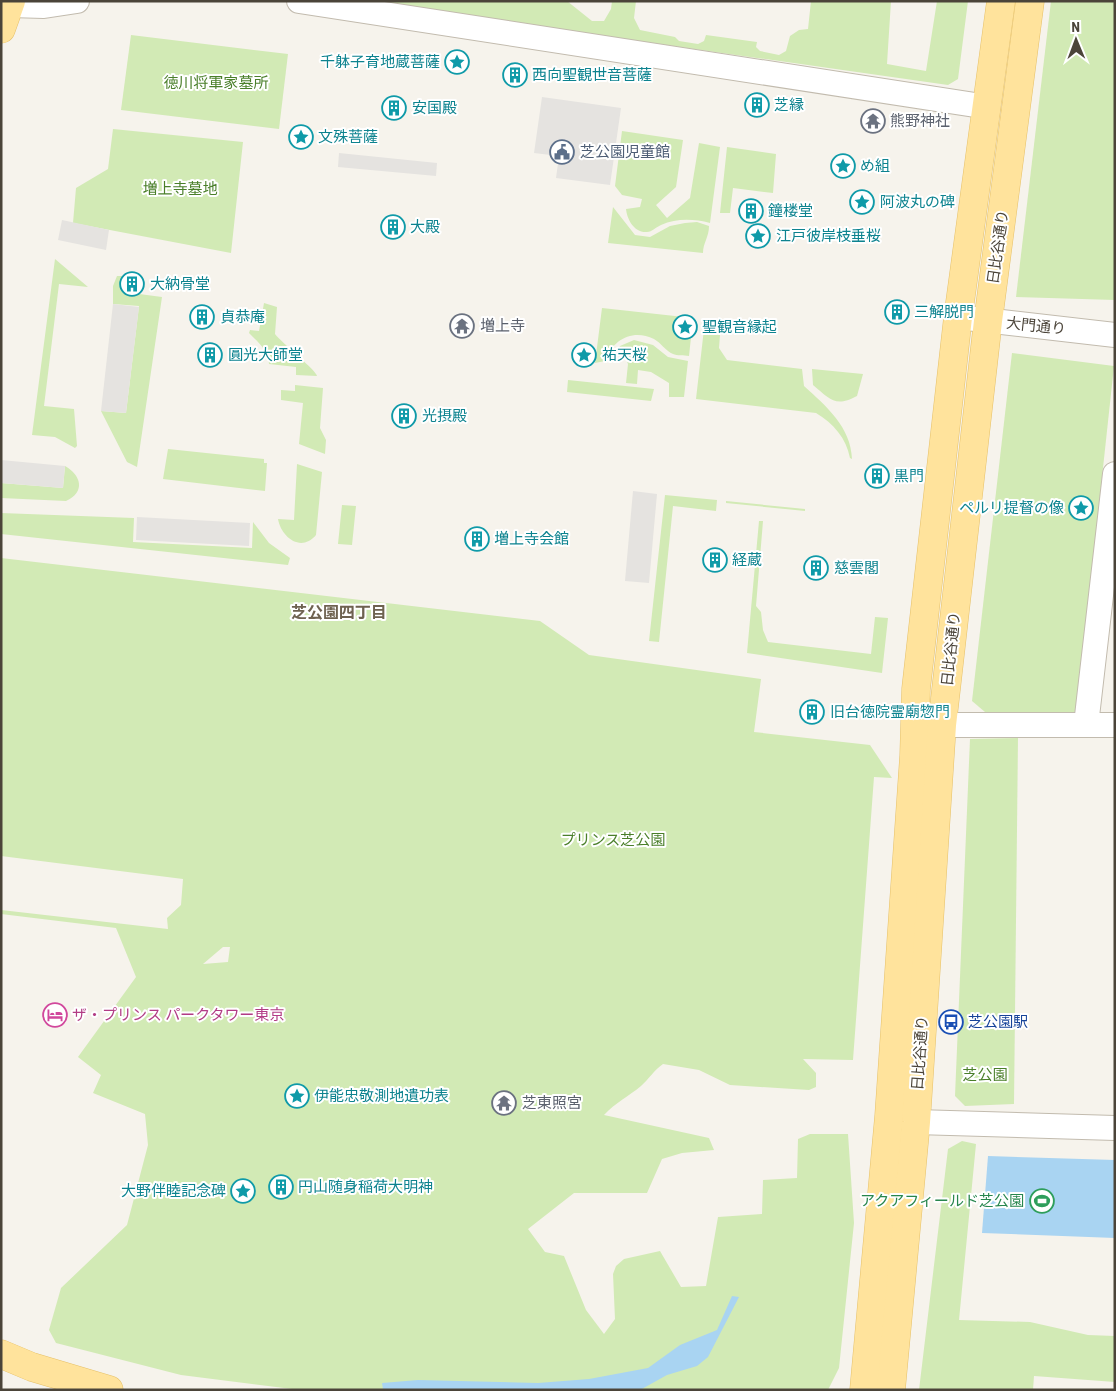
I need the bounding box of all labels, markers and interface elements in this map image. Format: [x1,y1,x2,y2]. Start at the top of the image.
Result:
north arrow [1051,15,1101,65]
text: N [1071,19,1080,35]
place icon: 千躰子育地蔵菩薩 [444,49,470,75]
place label: 千躰子育地蔵菩薩 [320,53,440,71]
building icon: 西向聖観世音菩薩 [502,62,528,88]
place label: 西向聖観世音菩薩 [532,66,652,84]
park label: 徳川将軍家墓所 [163,74,269,92]
building icon: 芝縁 [744,92,770,118]
building icon: 安国殿 [381,95,407,121]
place label: 芝縁 [774,96,804,114]
place label: 安国殿 [412,99,457,117]
temple icon: 熊野神社 [860,108,886,134]
place label: 熊野神社 [890,112,950,130]
place icon: 文殊菩薩 [288,124,314,150]
place label: 文殊菩薩 [318,128,378,146]
public building icon: 芝公園児童館 [549,139,575,165]
place label: 芝公園児童館 [580,143,670,161]
place icon: め組 [830,153,856,179]
place label: め組 [860,157,890,175]
park label: 増上寺墓地 [142,180,218,198]
place icon: 阿波丸の碑 [849,189,875,215]
place label: 阿波丸の碑 [880,193,955,211]
building icon: 鐘楼堂 [738,198,764,224]
place label: 鐘楼堂 [768,202,813,220]
street label: 日比谷通り [984,209,1012,285]
building icon: 大殿 [380,214,406,240]
place label: 大殿 [410,218,440,236]
place icon: 江戸彼岸枝垂桜 [745,223,771,249]
place label: 江戸彼岸枝垂桜 [776,227,881,245]
building icon: 大納骨堂 [119,271,145,297]
place label: 大納骨堂 [150,275,210,293]
building icon: 三解脱門 [884,299,910,325]
place label: 三解脱門 [914,303,974,321]
building icon: 貞恭庵 [189,304,215,330]
place label: 貞恭庵 [220,308,265,326]
temple icon: 増上寺 [449,313,475,339]
place icon: 聖観音縁起 [672,314,698,340]
street label: 大門通り [1005,314,1067,338]
place label: 増上寺 [480,317,525,335]
place label: 聖観音縁起 [702,318,777,336]
building icon: 圓光大師堂 [197,342,223,368]
place icon: 祐天桜 [571,342,597,368]
place label: 圓光大師堂 [228,346,303,364]
place label: 祐天桜 [602,346,647,364]
building icon: 光摂殿 [391,403,417,429]
place label: 光摂殿 [422,407,467,425]
building icon: 黒門 [864,463,890,489]
place label: 黒門 [894,467,924,485]
place icon: ペルリ提督の像 [1068,495,1094,521]
place label: ペルリ提督の像 [959,499,1064,517]
building icon: 増上寺会館 [464,526,490,552]
place label: 増上寺会館 [494,530,569,548]
building icon: 経蔵 [702,547,728,573]
place label: 経蔵 [732,551,762,569]
building icon: 慈雲閣 [803,555,829,581]
place label: 慈雲閣 [834,559,879,577]
district label: 芝公園四丁目 [291,603,387,622]
street label: 日比谷通り [938,611,964,687]
building icon: 旧台徳院霊廟惣門 [799,699,825,725]
place label: 旧台徳院霊廟惣門 [830,703,950,721]
park label: プリンス芝公園 [561,831,665,849]
hotel icon: ザ・プリンス パークタワー東京 [42,1002,68,1028]
place label: ザ・プリンス パークタワー東京 [72,1006,285,1024]
bus stop icon: 芝公園駅 [938,1009,964,1035]
place label: 芝公園駅 [968,1013,1028,1031]
street label: 日比谷通り [908,1015,932,1091]
park label: 芝公園 [962,1066,1008,1084]
place icon: 伊能忠敬測地遺功表 [284,1083,310,1109]
place label: 伊能忠敬測地遺功表 [314,1087,449,1105]
temple icon: 芝東照宮 [491,1090,517,1116]
place label: 芝東照宮 [522,1094,582,1112]
building icon: 円山随身稲荷大明神 [268,1174,294,1200]
place icon: 大野伴睦記念碑 [230,1178,256,1204]
place label: 円山随身稲荷大明神 [298,1178,433,1196]
place label: 大野伴睦記念碑 [121,1182,226,1200]
sports icon: アクアフィールド芝公園 [1029,1188,1055,1214]
place label: アクアフィールド芝公園 [860,1192,1024,1210]

